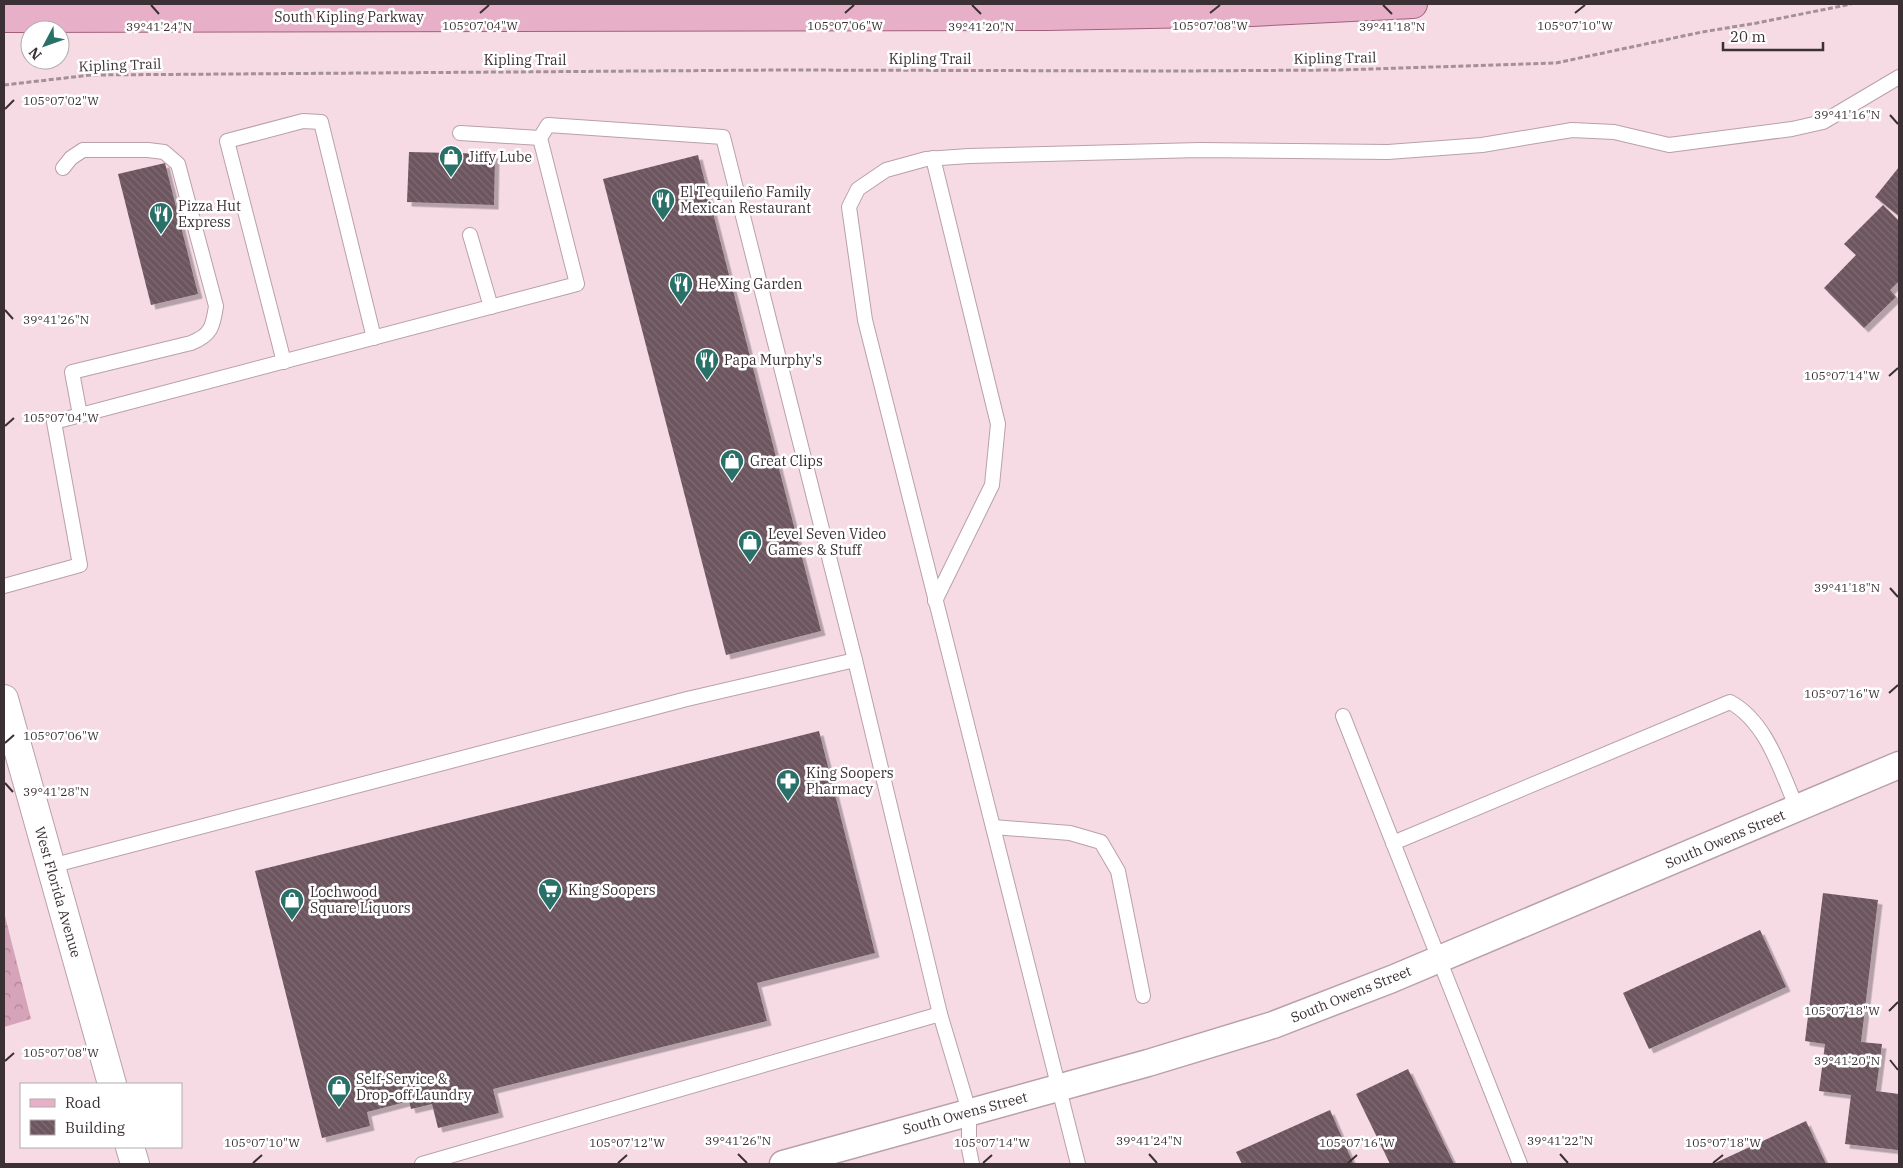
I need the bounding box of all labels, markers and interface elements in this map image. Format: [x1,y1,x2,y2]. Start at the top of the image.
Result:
street label: South Kipling Parkway [274,8,424,26]
text: 105°07'04"W [442,18,518,33]
text: 105°07'06"W [807,18,883,33]
text: 105°07'08"W [1172,18,1248,33]
text: 105°07'10"W [1537,18,1613,33]
text: 39°41'24"N [126,19,192,34]
text: 39°41'20"N [948,19,1014,34]
text: 39°41'18"N [1359,19,1425,34]
north arrow [20,20,70,70]
scale bar [1723,20,1823,52]
text: 20 m [1730,27,1766,46]
text: N [25,43,46,64]
street label: Kipling Trail [1294,48,1376,68]
street label: Kipling Trail [889,50,971,68]
street label: Kipling Trail [484,51,566,69]
street label: Kipling Trail [78,55,162,75]
text: 105°07'02"W [23,93,99,108]
text: 39°41'16"N [1814,107,1880,122]
shop icon: Jiffy Lube [438,144,464,178]
place label: Jiffy Lube [468,148,532,166]
place label: El Tequileño Family Mexican Restaurant [680,183,812,217]
restaurant icon: El Tequileño Family Mexican Restaurant [650,187,676,221]
place label: Pizza Hut Express [178,197,241,231]
restaurant icon: Pizza Hut Express [148,201,174,235]
restaurant icon: He Xing Garden [668,271,694,305]
place label: He Xing Garden [698,275,802,293]
text: 39°41'26"N [23,312,89,327]
restaurant icon: Papa Murphy's [694,347,720,381]
place label: Papa Murphy's [724,351,822,369]
text: 105°07'14"W [1804,368,1880,383]
text: 105°07'04"W [23,410,99,425]
shop icon: Great Clips [719,448,745,482]
place label: Great Clips [750,452,823,470]
place label: Level Seven Video Games & Stuff [768,525,886,559]
shop icon: Level Seven Video Games & Stuff [737,529,763,563]
text: 39°41'18"N [1814,580,1880,595]
text: 105°07'16"W [1804,686,1880,701]
text: 105°07'06"W [23,728,99,743]
place label: King Soopers Pharmacy [806,764,894,798]
pharmacy icon: King Soopers Pharmacy [775,768,801,802]
text: 39°41'28"N [23,784,89,799]
street label: South Owens Street [1662,806,1788,872]
street label: West Florida Avenue [31,824,85,960]
supermarket icon: King Soopers [537,877,563,911]
place label: King Soopers [568,881,656,899]
place label: Lochwood Square Liquors [310,883,411,917]
shop icon: Lochwood Square Liquors [279,887,305,921]
street label: South Owens Street [1288,962,1414,1026]
text: 105°07'18"W [1804,1003,1880,1018]
text: 105°07'08"W [23,1045,99,1060]
text: 39°41'20"N [1814,1053,1880,1068]
place label: Self-Service & Drop-off Laundry [356,1070,472,1104]
shop icon: Self-Service & Drop-off Laundry [326,1074,352,1108]
legend [20,1083,182,1148]
street label: South Owens Street [901,1088,1029,1138]
text: Road [65,1093,101,1112]
text: Building [65,1118,125,1137]
text: 39°41'26"N [705,1133,771,1148]
text: 39°41'24"N [1116,1133,1182,1148]
text: 39°41'22"N [1527,1133,1593,1148]
text: 105°07'10"W [224,1135,300,1150]
text: 105°07'12"W [589,1135,665,1150]
text: 105°07'14"W [954,1135,1030,1150]
text: 105°07'16"W [1319,1135,1395,1150]
text: 105°07'18"W [1685,1135,1761,1150]

